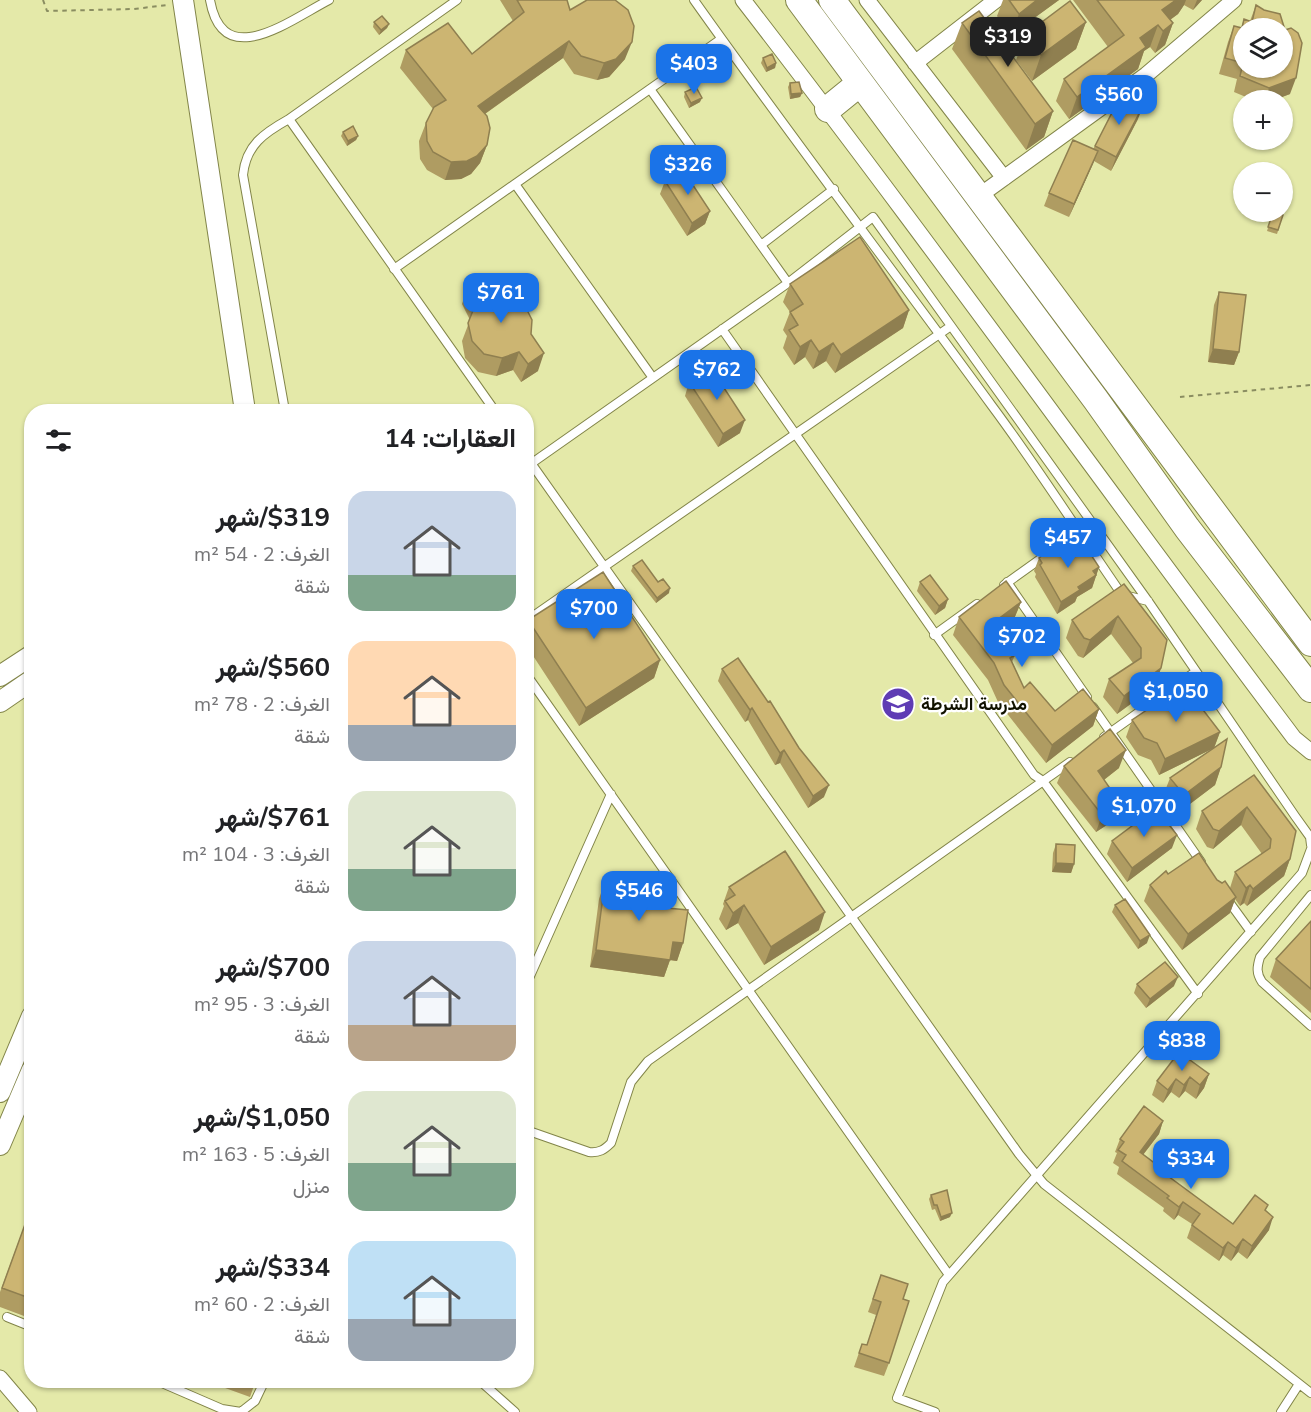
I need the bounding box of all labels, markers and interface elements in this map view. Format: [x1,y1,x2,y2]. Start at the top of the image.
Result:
pin: $319 [972,17,1044,68]
map controls [1233,18,1293,222]
button: layers [1233,18,1293,78]
text: $319 [984,23,1032,50]
pin: $403 [658,44,730,95]
text: $403 [670,50,718,77]
pin: $560 [1083,75,1155,126]
text: $560 [1095,81,1143,108]
button: + [1233,90,1293,150]
pin: $326 [652,145,724,196]
text: $326 [664,151,712,178]
button: − [1233,162,1293,222]
pin: $761 [465,273,537,324]
text: $761 [477,279,525,306]
pin: $762 [681,350,753,401]
text: $762 [693,356,741,383]
text: العقارات: 14 [384,421,516,456]
icon: filters [42,424,75,457]
text: $319/شهر [215,500,330,535]
icon: home [396,515,468,587]
pin: $457 [1032,518,1104,569]
text: $457 [1044,524,1092,551]
text: الغرف: 2 · 54 m² [194,541,330,568]
text: شقة [294,573,330,600]
pin: $700 [558,589,630,640]
text: $700 [570,595,618,622]
pin: $702 [986,617,1058,668]
text: $702 [998,623,1046,650]
text: $560/شهر [215,650,330,685]
icon: home [396,665,468,737]
pin: $1,050 [1127,672,1225,723]
text: $1,050 [1144,678,1208,705]
school or university icon: مدرسة الشرطة [880,686,916,722]
text: الغرف: 2 · 78 m² [194,691,330,718]
place label: مدرسة الشرطة [921,692,1027,716]
text: شقة [294,723,330,750]
pin: $1,070 [1095,787,1193,838]
text: $1,070 [1112,793,1176,820]
text: $761/شهر [215,800,330,835]
icon: home [396,815,468,887]
text: الغرف: 3 · 104 m² [182,841,330,868]
pin: $546 [603,871,675,922]
text: شقة [294,873,330,900]
text: $546 [615,877,663,904]
text: $700/شهر [215,950,330,985]
icon: home [396,965,468,1037]
text: الغرف: 3 · 95 m² [194,991,330,1018]
pin: $838 [1146,1021,1218,1072]
text: شقة [294,1023,330,1050]
text: $838 [1158,1027,1206,1054]
text: $1,050/شهر [193,1100,330,1135]
icon: home [396,1115,468,1187]
pin: $334 [1155,1139,1227,1190]
text: الغرف: 5 · 163 m² [182,1141,330,1168]
text: $334 [1167,1145,1215,1172]
text: منزل [293,1173,330,1200]
text: $334/شهر [215,1250,330,1285]
icon: home [396,1265,468,1337]
text: الغرف: 2 · 60 m² [194,1291,330,1318]
text: شقة [294,1323,330,1350]

